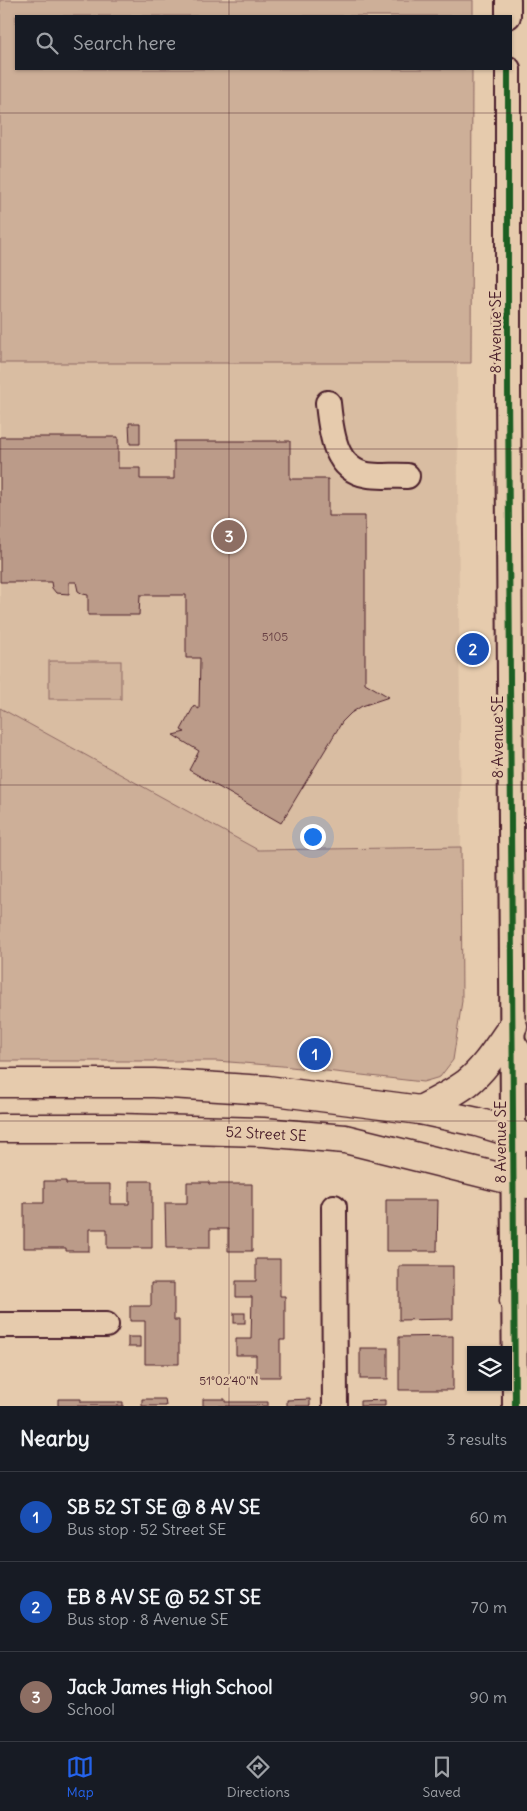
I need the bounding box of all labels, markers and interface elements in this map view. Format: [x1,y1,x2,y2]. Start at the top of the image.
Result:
search box [15,15,512,70]
icon: search [33,29,61,57]
text: Search here [73,31,176,55]
street label: 8 Avenue SE [486,290,505,374]
pin: 3 [213,517,245,555]
house number: 5105 [262,629,288,644]
pin: 2 [457,630,489,668]
street label: 8 Avenue SE [488,695,507,779]
your location [300,824,326,850]
pin: 1 [299,1035,331,1073]
street label: 8 Avenue SE [491,1100,510,1184]
street label: 52 Street SE [225,1122,307,1145]
map controls [467,1346,512,1391]
button: layers [467,1346,512,1391]
text: 51°02'40"N [199,1373,259,1388]
text: Nearby [20,1425,90,1452]
text: 3 results [447,1429,507,1449]
text: SB 52 ST SE @ 8 AV SE [67,1495,260,1519]
text: 1 [33,1507,39,1527]
text: 60 m [469,1507,507,1527]
text: Bus stop · 52 Street SE [67,1519,226,1539]
text: EB 8 AV SE @ 52 ST SE [67,1585,261,1609]
text: 2 [32,1597,40,1617]
text: 70 m [471,1597,507,1617]
text: Bus stop · 8 Avenue SE [67,1609,229,1629]
text: Jack James High School [67,1675,273,1699]
text: 3 [31,1687,41,1707]
text: 90 m [469,1687,507,1707]
text: School [67,1699,115,1719]
tab: Map [66,1753,94,1801]
tab: Directions [227,1753,290,1801]
tab: Saved [422,1753,461,1801]

